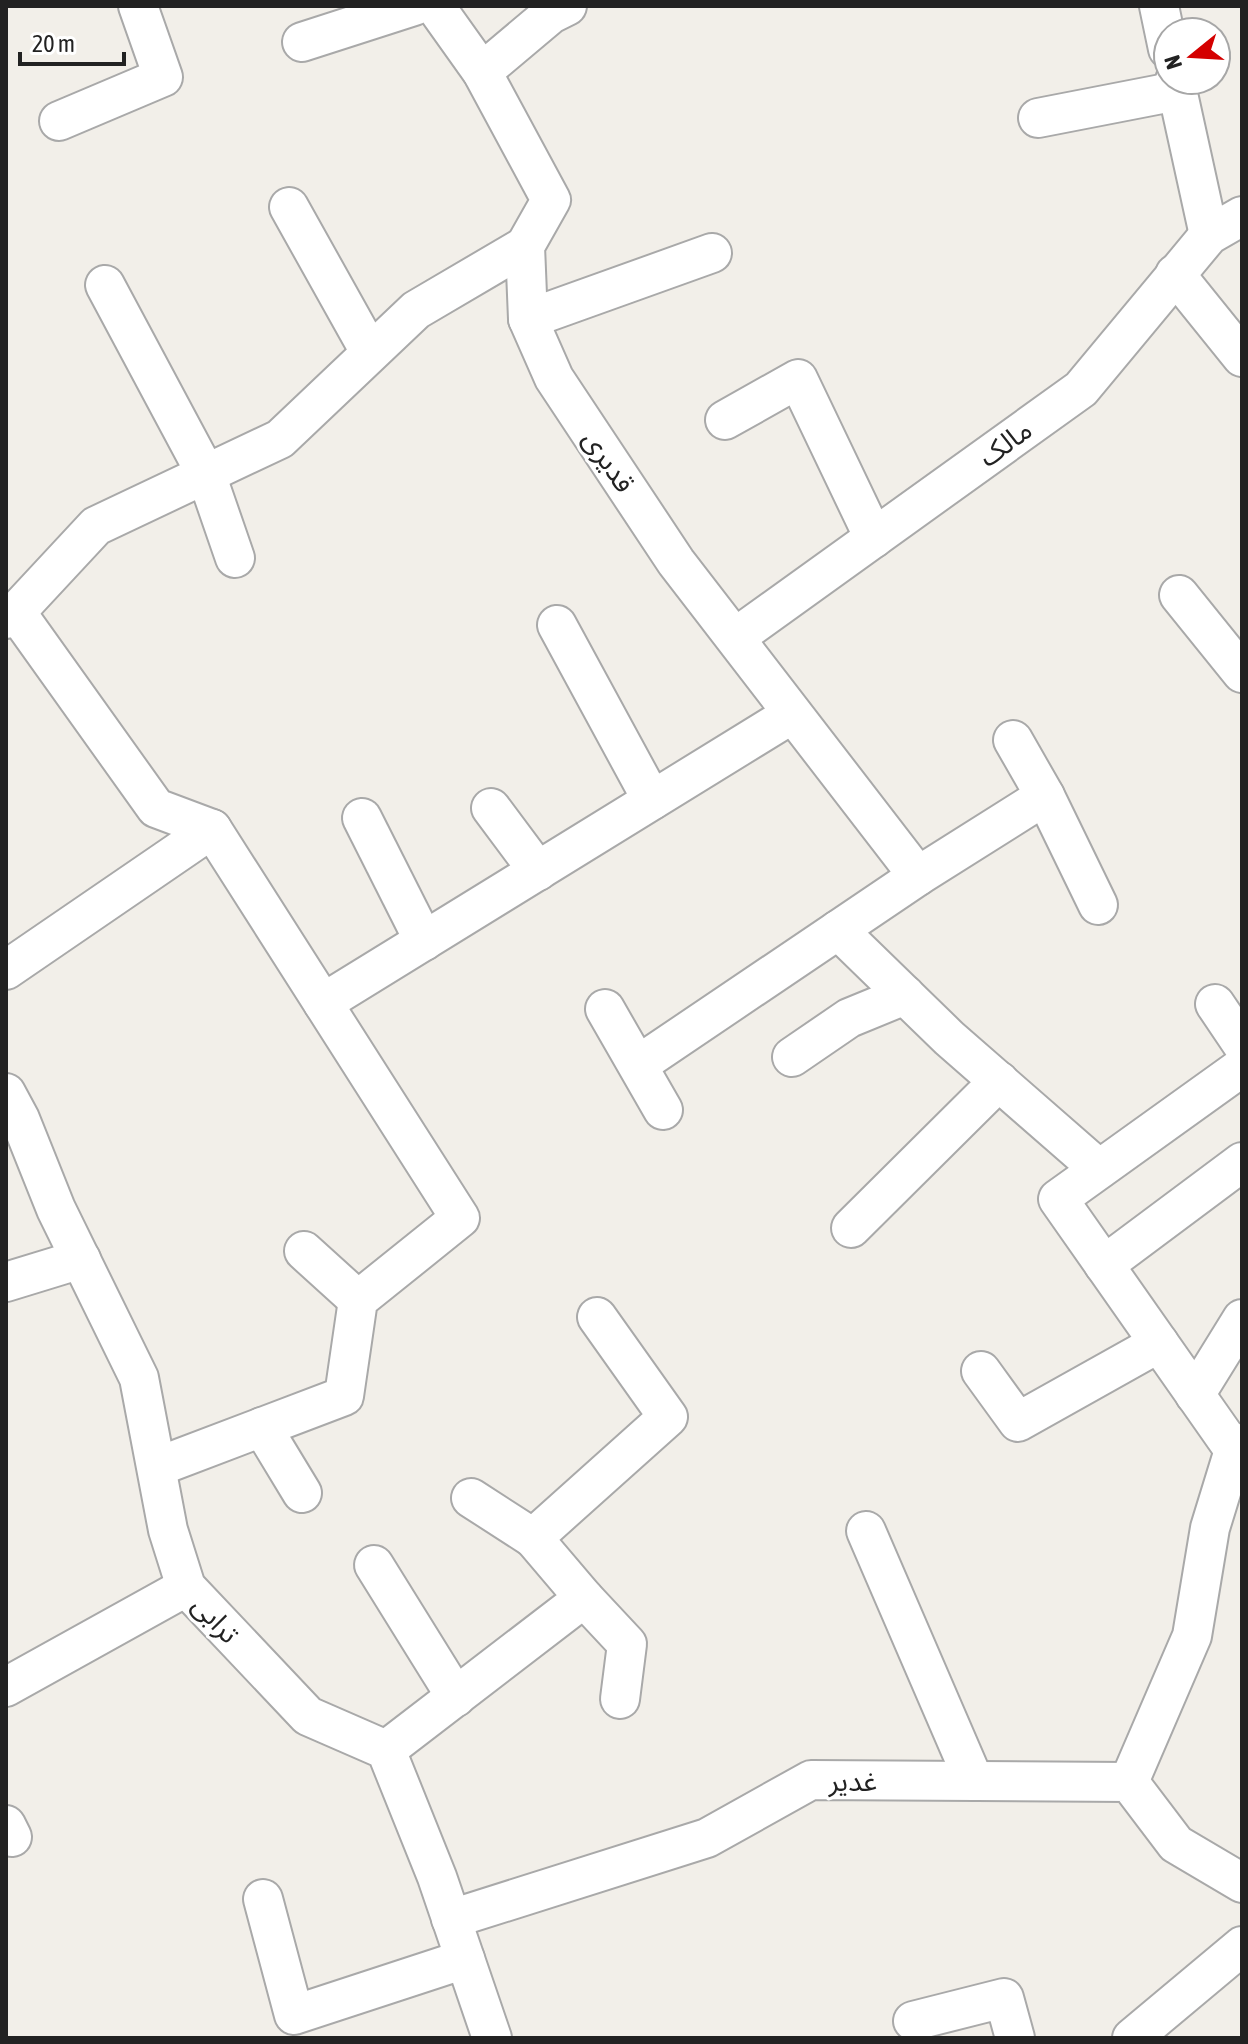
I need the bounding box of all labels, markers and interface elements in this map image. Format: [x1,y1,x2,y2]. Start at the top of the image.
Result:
scale bar [20,16,124,66]
north arrow [1152,16,1232,96]
text: 20 m [32,30,75,57]
text: N [1159,52,1187,72]
street label: مالک [972,413,1038,473]
street label: قدیری [576,424,641,499]
street label: ترابی [185,1588,246,1650]
street label: غدیر [828,1765,877,1798]

